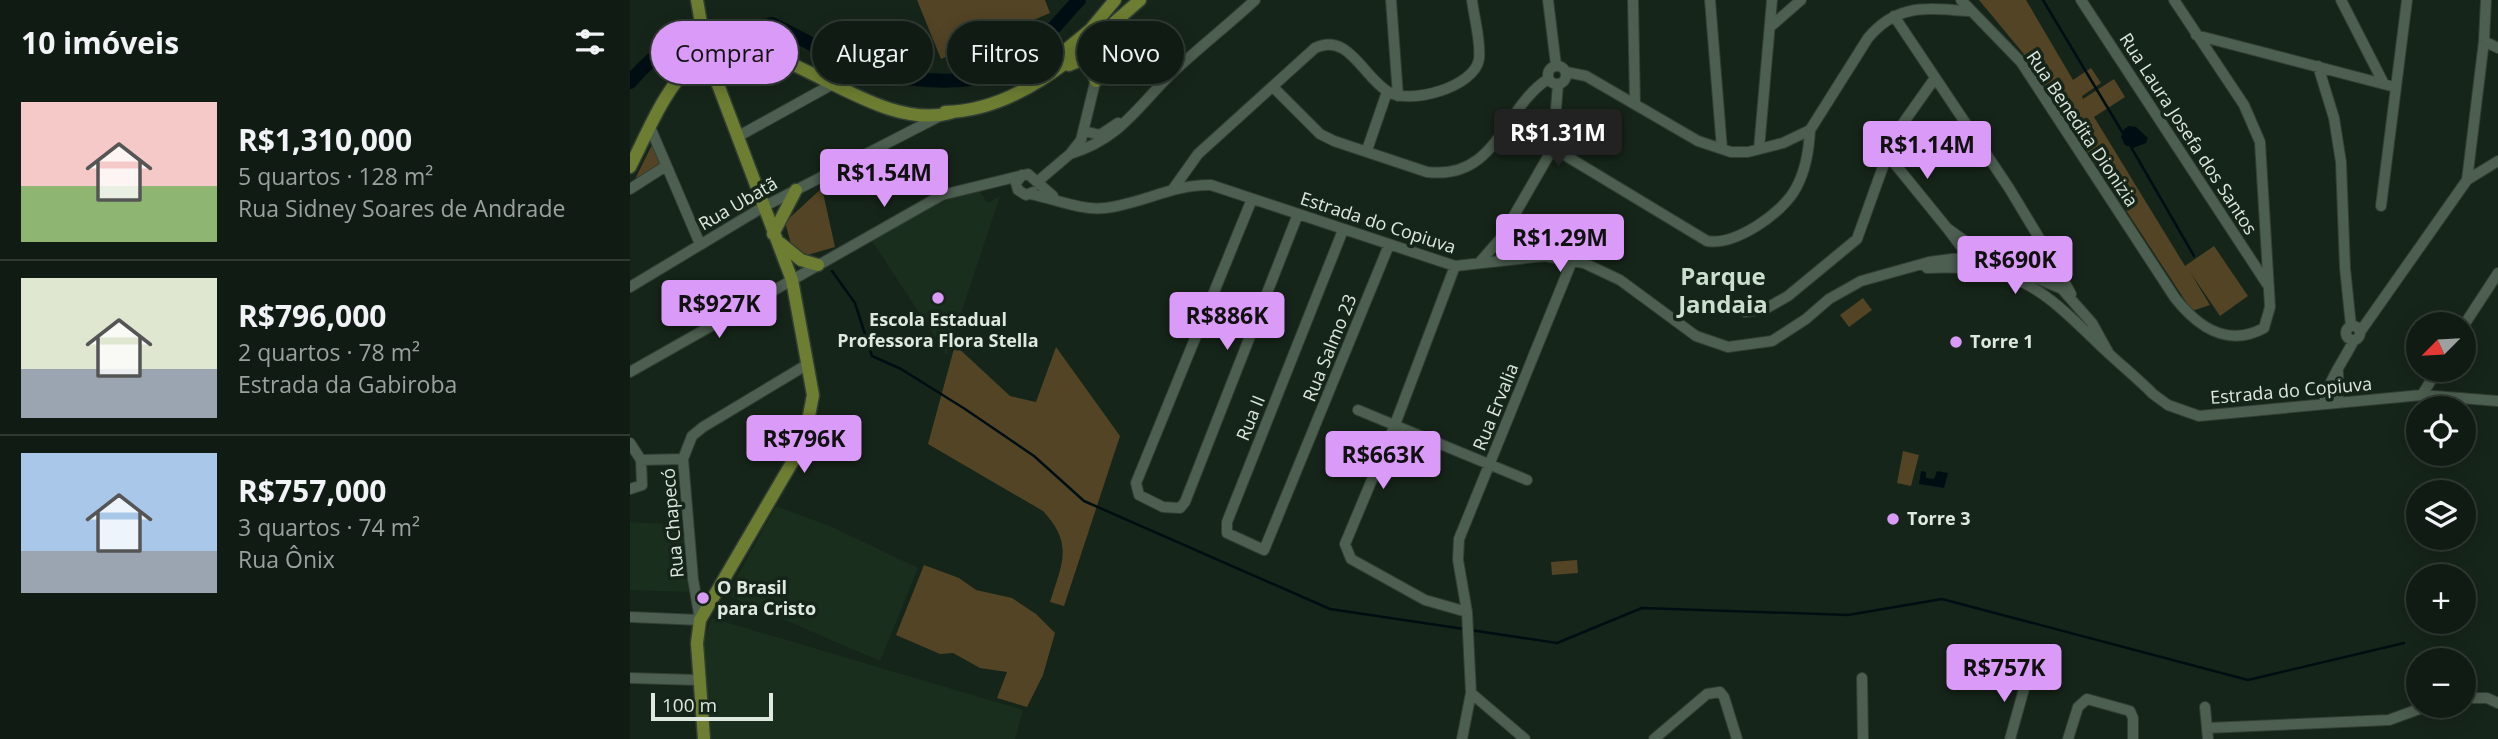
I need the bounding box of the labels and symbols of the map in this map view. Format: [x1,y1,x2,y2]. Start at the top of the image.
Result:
street label: Rua Laura Josefa dos Santos [2114,28,2263,239]
street label: Rua Benedita Dionizia [2022,46,2144,211]
pin: R$1.31M [1493,110,1623,169]
pin: R$1.14M [1862,122,1992,181]
pin: R$1.54M [819,150,949,209]
street label: Rua Ubatã [694,171,781,235]
street label: Estrada do Copiuva [1297,186,1459,259]
pin: R$1.29M [1495,215,1625,274]
pin: R$690K [1958,236,2072,296]
district label: Parque Jandaia [1676,259,1768,320]
pin: R$927K [662,280,776,340]
marker: Escola Estadual Professora Flora Stella [930,290,946,306]
street label: Rua Salmo 23 [1297,290,1362,405]
pin: R$886K [1170,292,1284,352]
place label: Escola Estadual Professora Flora Stella [837,307,1039,352]
north arrow [2406,312,2476,382]
place label: Torre 1 [1970,329,2034,353]
marker: Torre 1 [1948,334,1964,350]
street label: Rua Ervalia [1467,359,1523,454]
street label: Estrada do Copiuva [2209,371,2373,409]
street label: Rua II [1230,391,1270,444]
pin: R$796K [747,416,861,475]
pin: R$663K [1326,432,1440,491]
street label: Rua Chapecó [655,467,689,579]
place label: Torre 3 [1907,506,1971,530]
marker: Torre 3 [1885,511,1901,527]
place label: O Brasil para Cristo [717,575,816,620]
marker: O Brasil para Cristo [695,590,711,606]
pin: R$757K [1947,644,2061,704]
scale bar [651,690,774,722]

